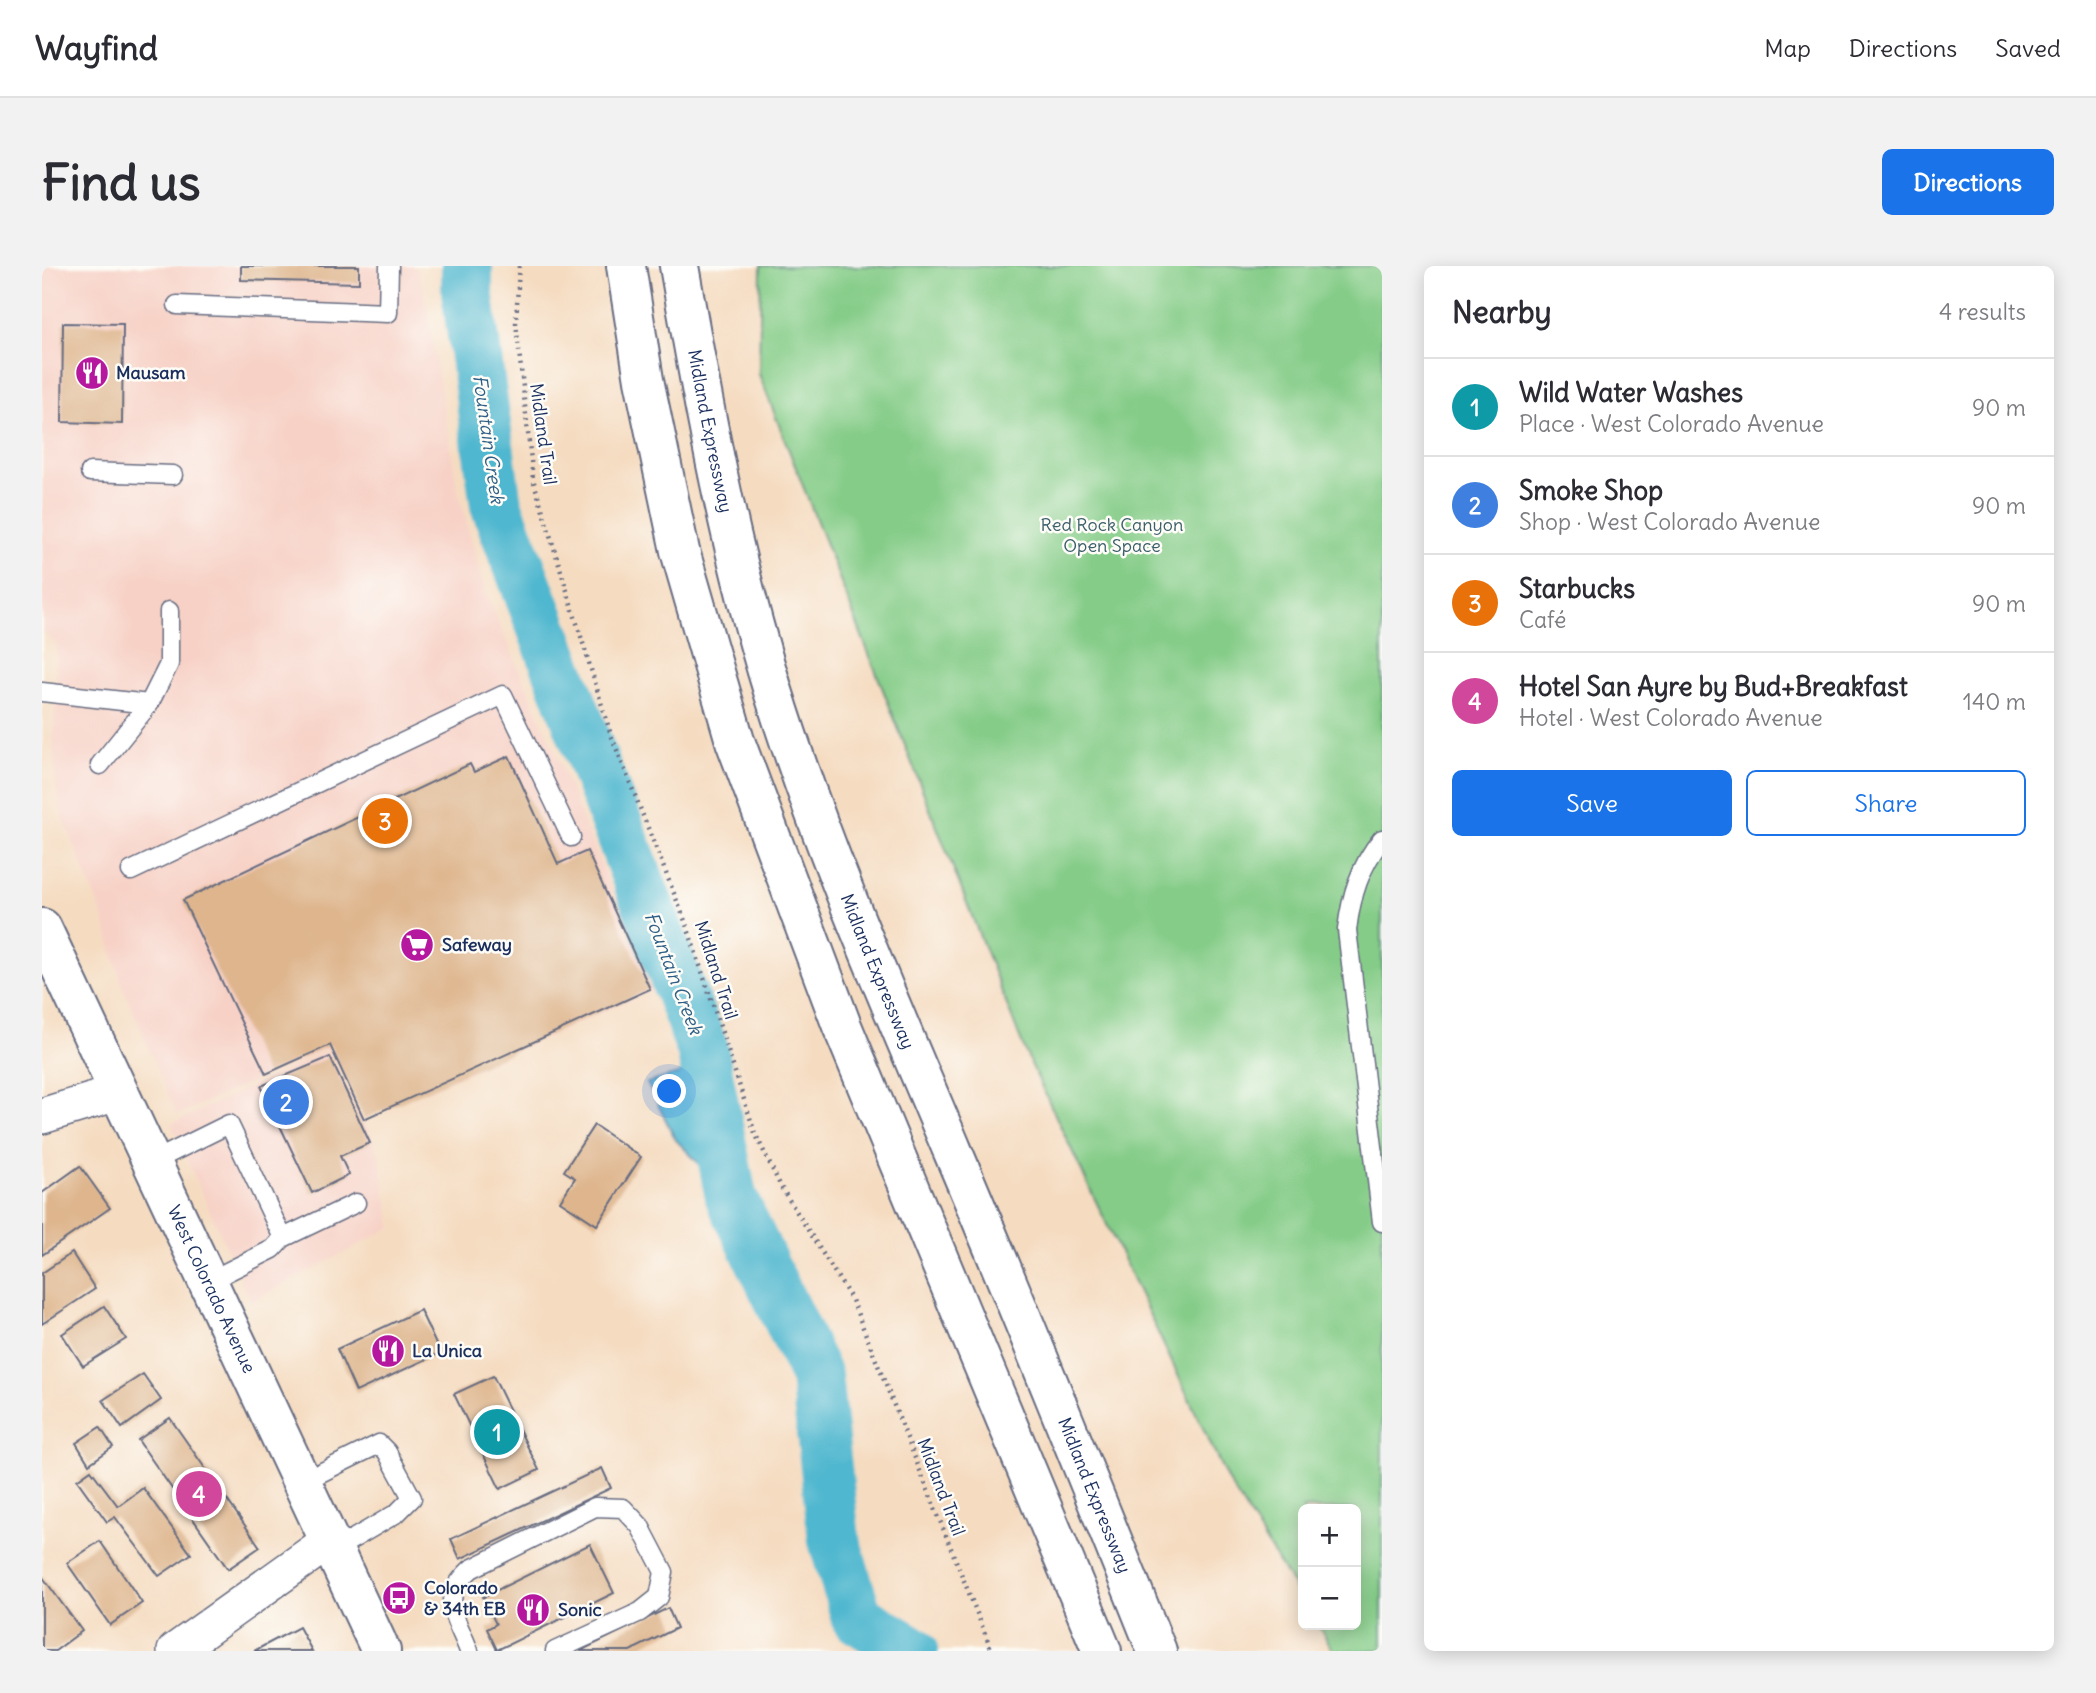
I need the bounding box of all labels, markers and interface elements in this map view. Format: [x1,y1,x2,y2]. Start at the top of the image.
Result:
text: Wayfind [35,27,158,69]
text: Map [1764,33,1811,63]
text: Directions [1849,33,1957,63]
text: Saved [1995,33,2061,63]
button: Directions [1882,149,2054,215]
text: Find us [42,152,200,213]
text: Nearby [1452,293,1552,331]
text: 4 results [1939,297,2026,326]
street label: Midland Expressway [683,348,738,515]
restaurant icon: Mausam [73,354,111,392]
place label: Mausam [116,361,186,384]
water label: Fountain Creek [468,373,510,506]
text: Wild Water Washes [1519,376,1743,409]
street label: Midland Trail [525,382,562,486]
text: 1 [1470,393,1480,422]
text: 90 m [1972,393,2026,422]
text: Place · West Colorado Avenue [1519,409,1824,438]
text: Smoke Shop [1519,474,1663,507]
text: 2 [1469,491,1481,520]
text: 90 m [1972,491,2026,520]
text: Shop · West Colorado Avenue [1519,507,1820,536]
park label: Red Rock Canyon Open Space [1041,513,1183,557]
text: Starbucks [1519,572,1635,605]
text: 3 [1468,589,1482,618]
text: 90 m [1972,589,2026,618]
text: Café [1519,605,1566,634]
text: Hotel San Ayre by Bud+Breakfast [1519,670,1908,703]
text: 4 [1468,687,1482,716]
text: 140 m [1963,687,2026,716]
text: Hotel · West Colorado Avenue [1519,703,1823,732]
button: Save [1452,770,1732,836]
button: Share [1746,770,2026,836]
pin: 3 [362,795,408,847]
street label: Midland Expressway [836,890,920,1052]
water label: Fountain Creek [640,908,709,1039]
street label: Midland Trail [690,918,743,1022]
supermarket icon: Safeway [398,926,436,964]
place label: Safeway [442,933,512,956]
your location [652,1074,686,1108]
pin: 2 [263,1076,309,1128]
street label: West Colorado Avenue [163,1201,261,1377]
restaurant icon: La Unica [369,1332,407,1370]
place label: La Unica [412,1339,482,1362]
pin: 1 [474,1406,520,1458]
street label: Midland Expressway [1053,1414,1137,1576]
street label: Midland Trail [912,1435,971,1539]
pin: 4 [176,1468,222,1520]
map controls [1298,1504,1361,1630]
button: + [1298,1504,1361,1567]
button: − [1298,1567,1361,1630]
place label: Colorado & 34th EB [424,1576,506,1620]
bus stop icon: Colorado & 34th EB [380,1579,418,1617]
restaurant icon: Sonic [514,1591,552,1629]
place label: Sonic [558,1598,602,1621]

